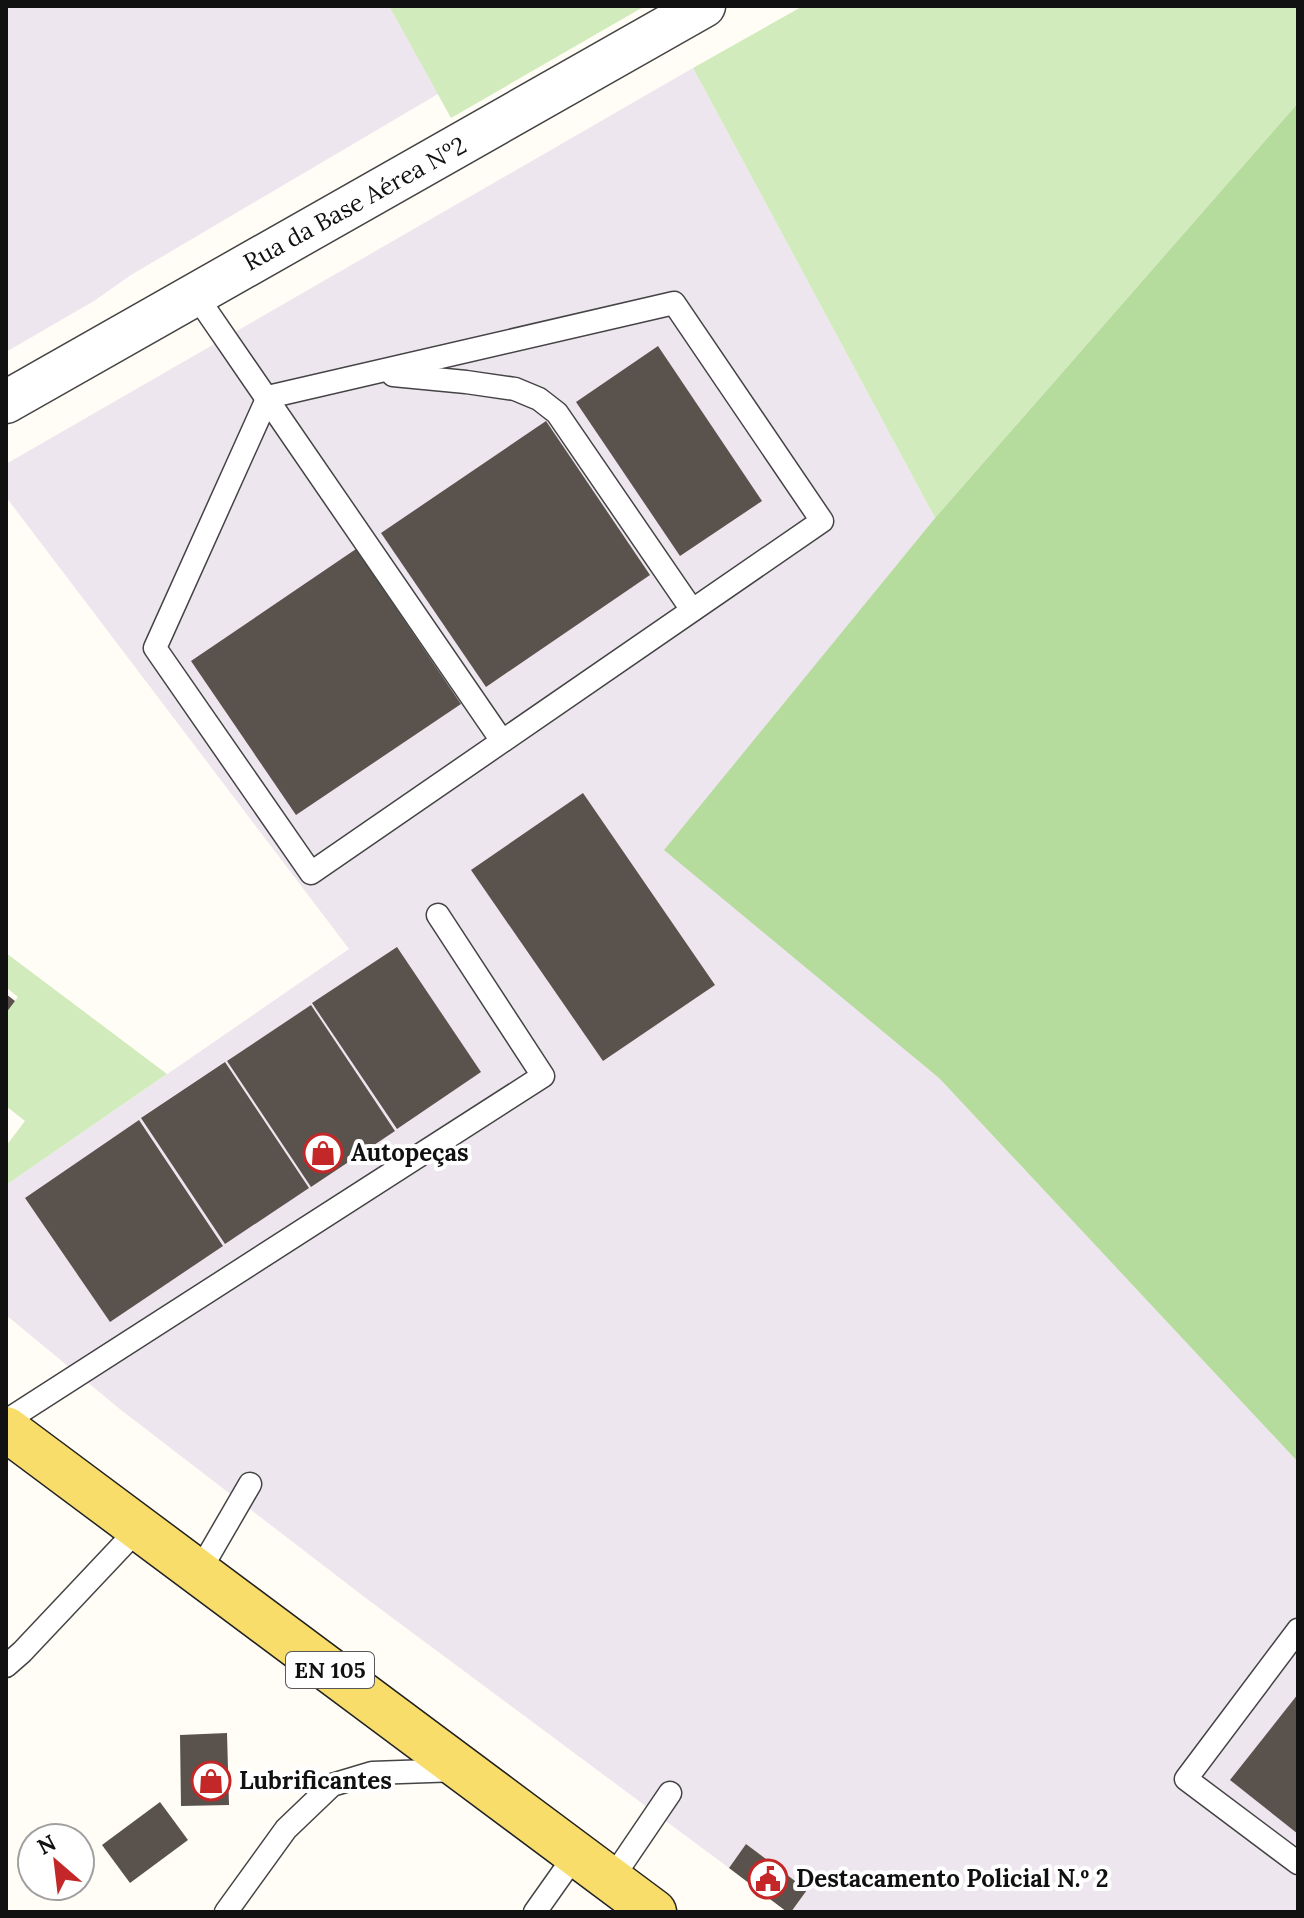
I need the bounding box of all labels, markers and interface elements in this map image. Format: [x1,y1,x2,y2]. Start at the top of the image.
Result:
street label: Rua da Base Aérea Nº2 [238,129,472,278]
shop icon: Autopeças [302,1132,344,1174]
place label: Autopeças [351,1137,469,1168]
road number: EN 105 [286,1652,374,1688]
shop icon: Lubrificantes [190,1760,232,1802]
place label: Lubrificantes [239,1765,392,1796]
north arrow [16,1822,96,1902]
text: N [33,1828,61,1861]
public building icon: Destacamento Policial N.º 2 [747,1858,789,1900]
place label: Destacamento Policial N.º 2 [796,1863,1109,1894]

